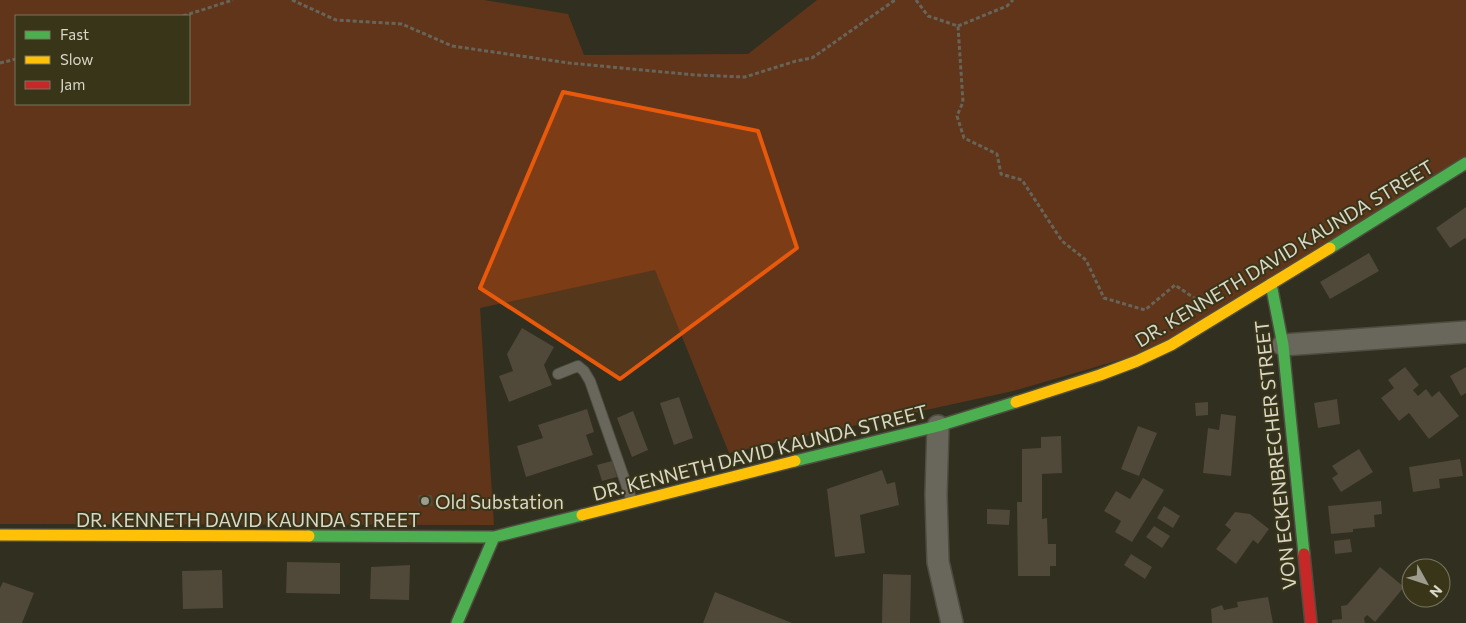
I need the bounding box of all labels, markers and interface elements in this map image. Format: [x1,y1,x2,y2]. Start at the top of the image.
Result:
legend [15,15,190,105]
text: Fast [60,25,89,43]
text: Slow [60,50,93,68]
text: Jam [60,75,85,93]
street label: DR. KENNETH DAVID KAUNDA STREET [1131,154,1437,352]
street label: VON ECKENBRECHER STREET [1249,319,1301,591]
street label: DR. KENNETH DAVID KAUNDA STREET [590,399,930,505]
place label: Old Substation [435,490,564,513]
marker: Old Substation [419,495,431,507]
street label: DR. KENNETH DAVID KAUNDA STREET [76,508,420,531]
north arrow [1401,558,1451,608]
text: N [1426,582,1446,601]

